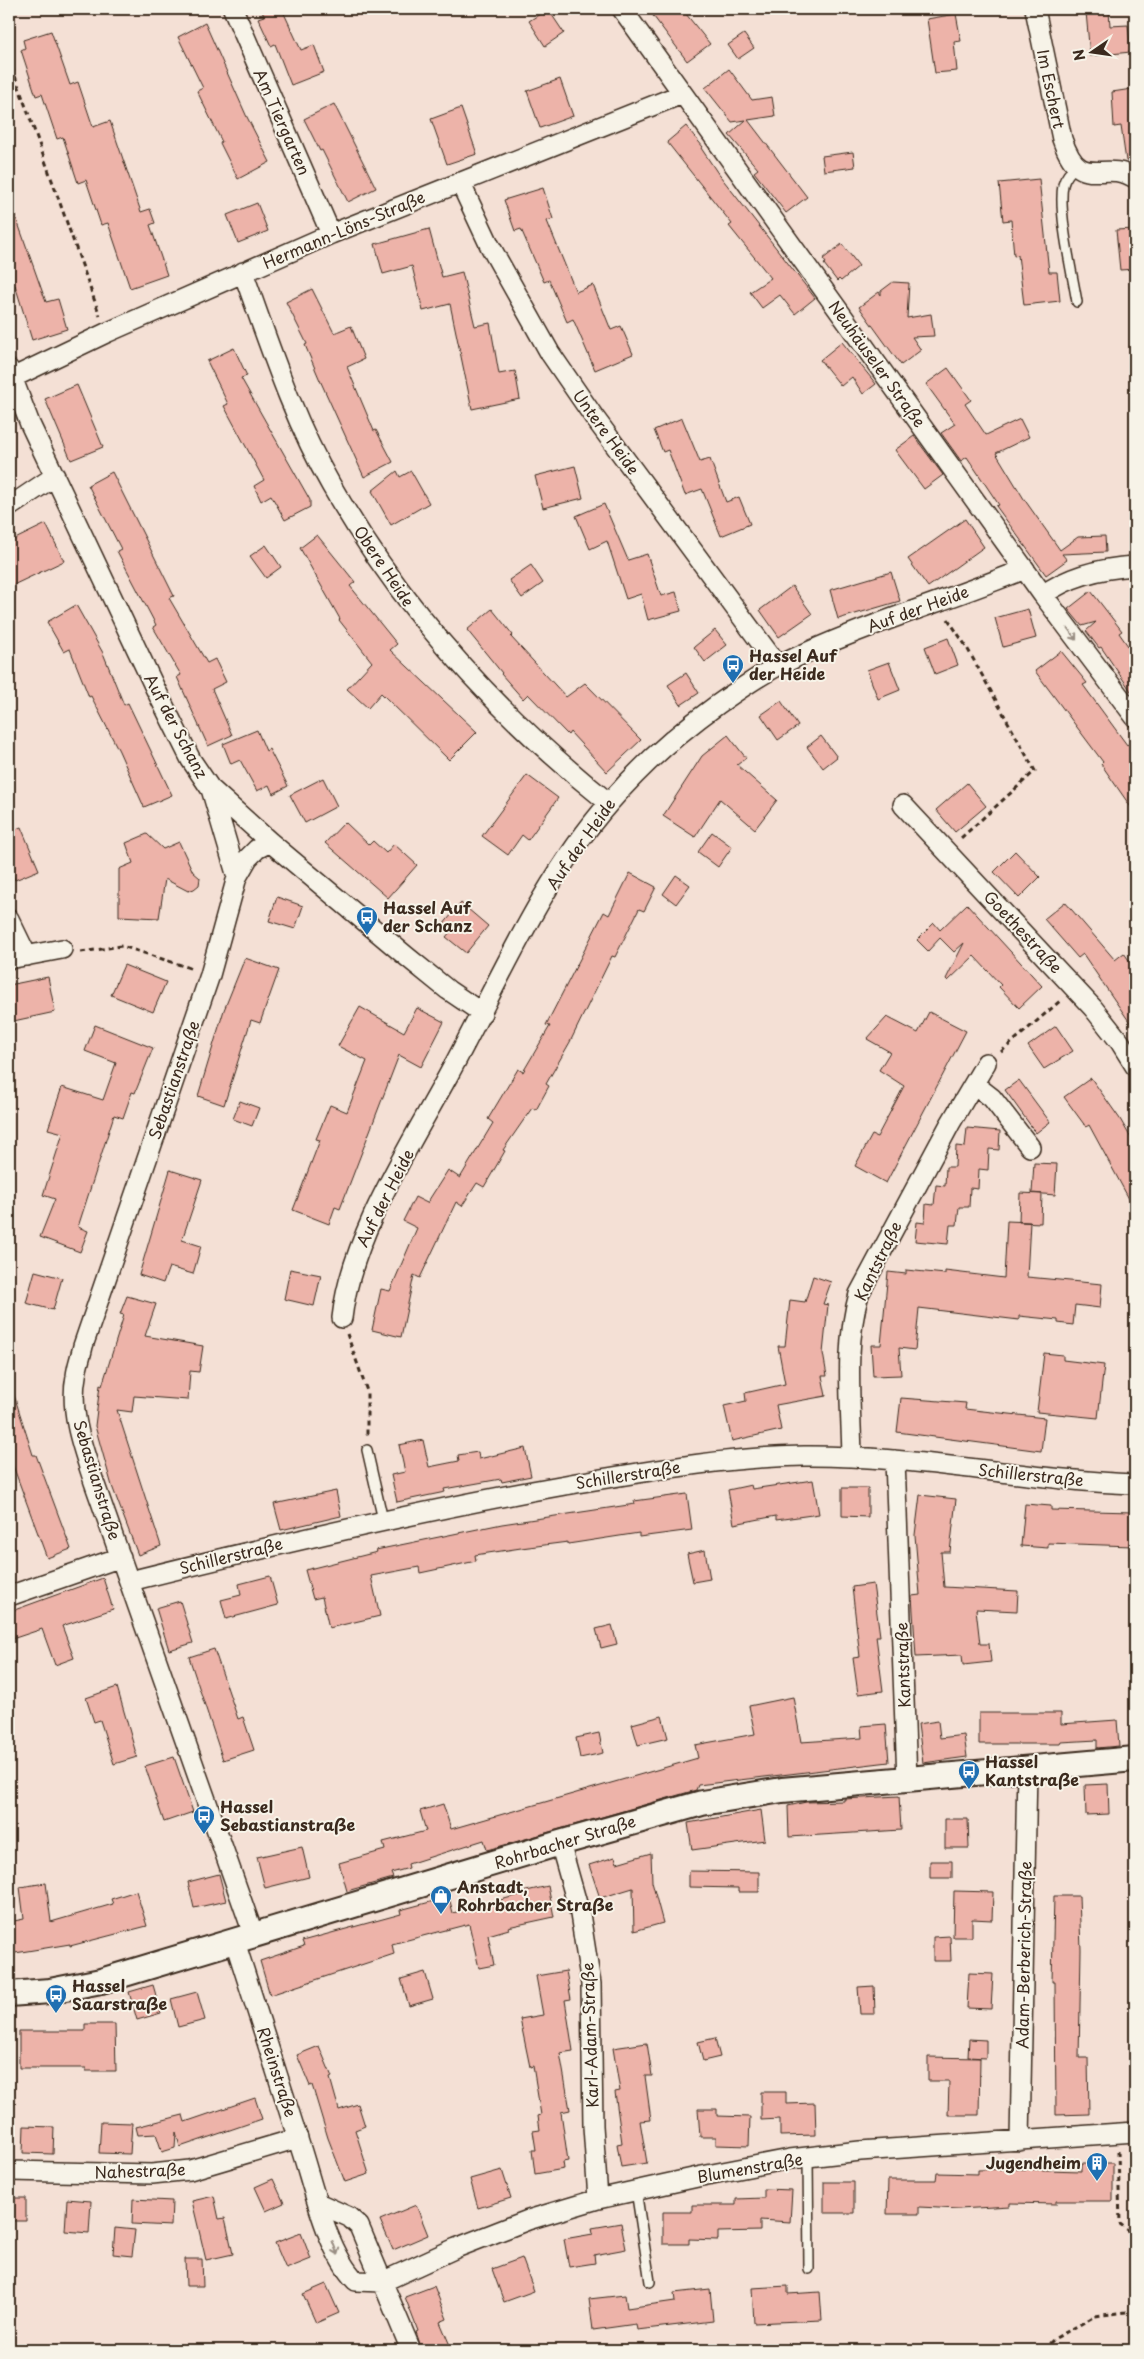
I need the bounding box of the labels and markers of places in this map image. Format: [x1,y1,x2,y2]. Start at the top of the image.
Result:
place label: Hassel Auf der Heide [749,643,838,685]
bus stop icon: Hassel Auf der Heide [721,653,745,684]
place label: Hassel Auf der Schanz [383,895,472,937]
bus stop icon: Hassel Auf der Schanz [355,905,379,936]
place label: Hassel Kantstraße [985,1749,1079,1791]
bus stop icon: Hassel Kantstraße [957,1759,981,1790]
place label: Hassel Sebastianstraße [220,1794,355,1836]
bus stop icon: Hassel Sebastianstraße [192,1804,216,1835]
place label: Anstadt, Rohrbacher Straße [456,1874,614,1916]
shop icon: Anstadt, Rohrbacher Straße [429,1884,453,1915]
place label: Hassel Saarstraße [72,1973,167,2015]
bus stop icon: Hassel Saarstraße [44,1983,68,2014]
place label: Jugendheim [986,2150,1081,2174]
building icon: Jugendheim [1085,2151,1109,2182]

